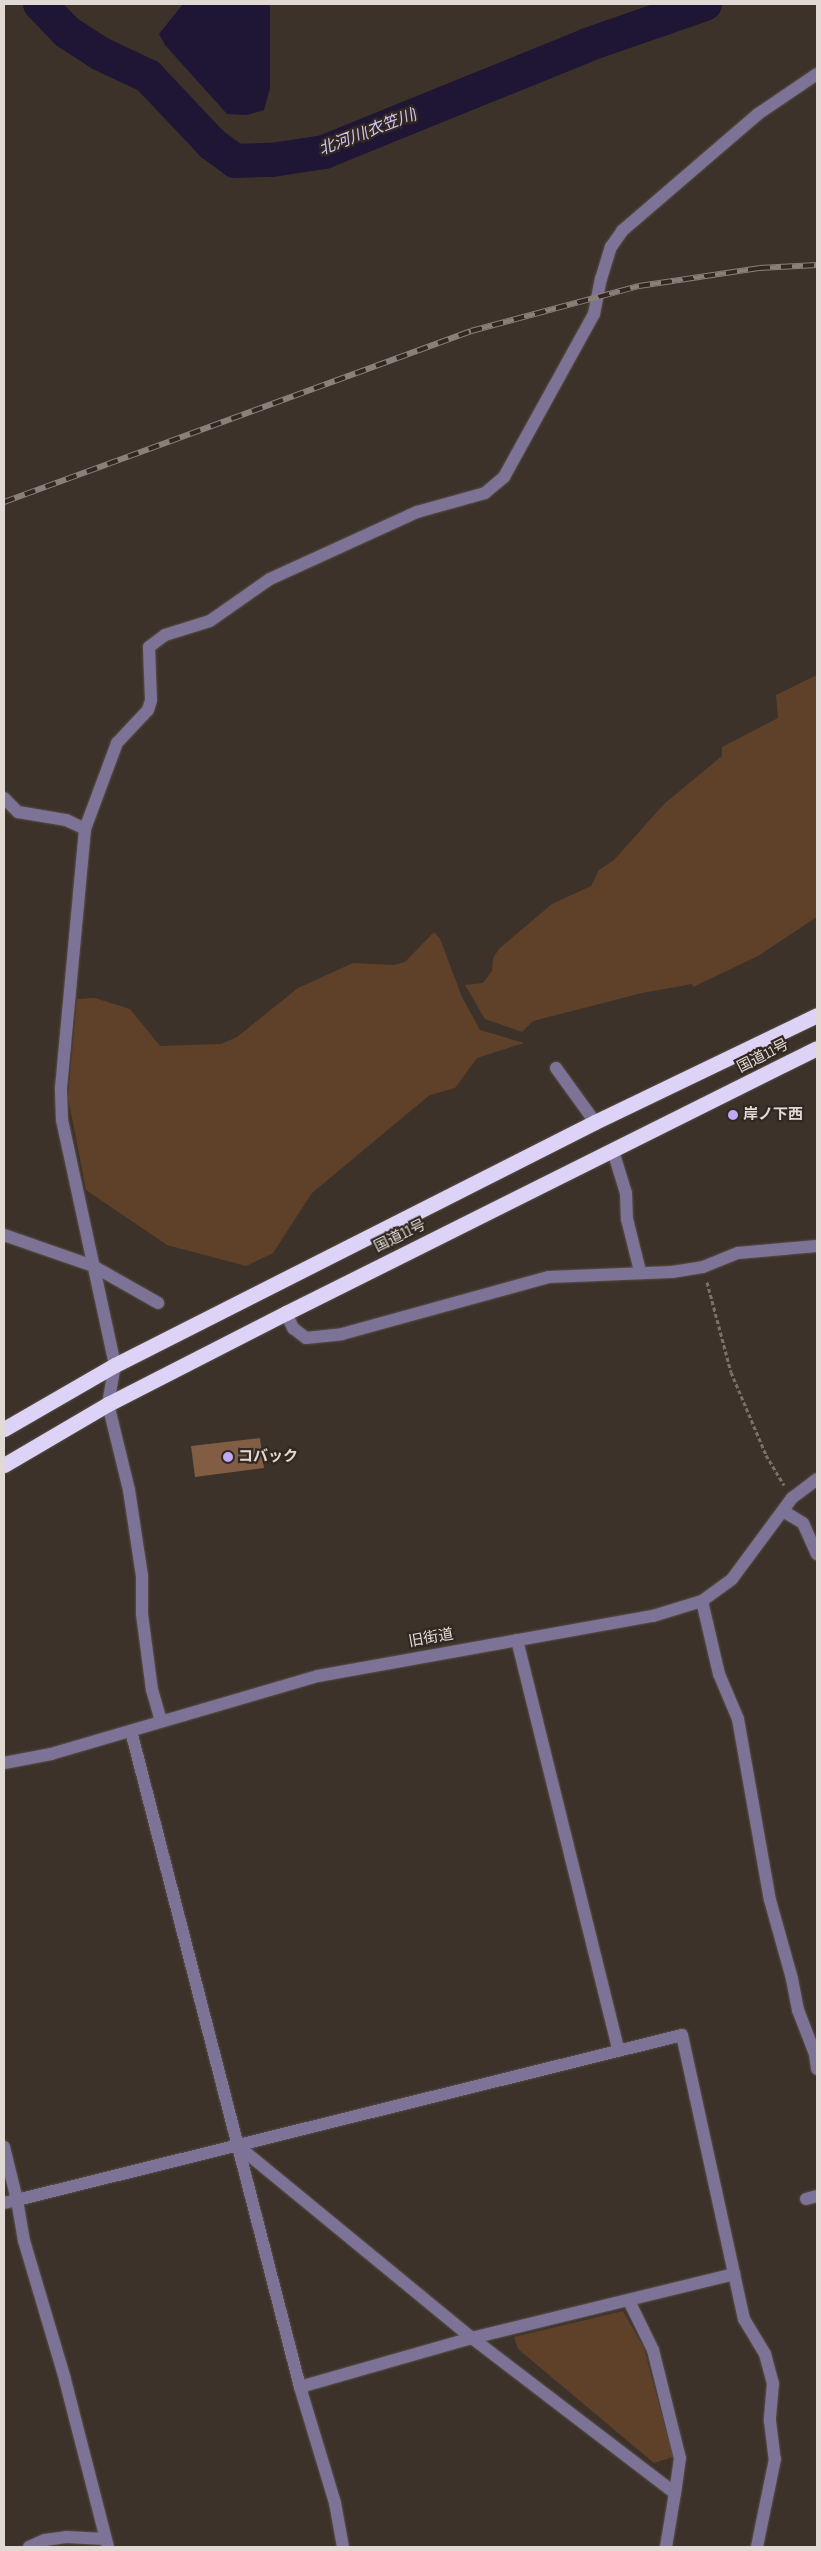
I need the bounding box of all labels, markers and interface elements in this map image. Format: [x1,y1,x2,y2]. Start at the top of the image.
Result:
water label: 北河川(衣笠川) [317,106,419,160]
street label: 国道11号 [734,1035,792,1077]
place label: 岸ノ下西 [743,1106,803,1124]
marker: 岸ノ下西 [727,1109,739,1121]
street label: 国道11号 [371,1216,429,1256]
place label: コバック [238,1448,298,1466]
marker: コバック [222,1451,234,1463]
street label: 旧街道 [407,1625,455,1651]

